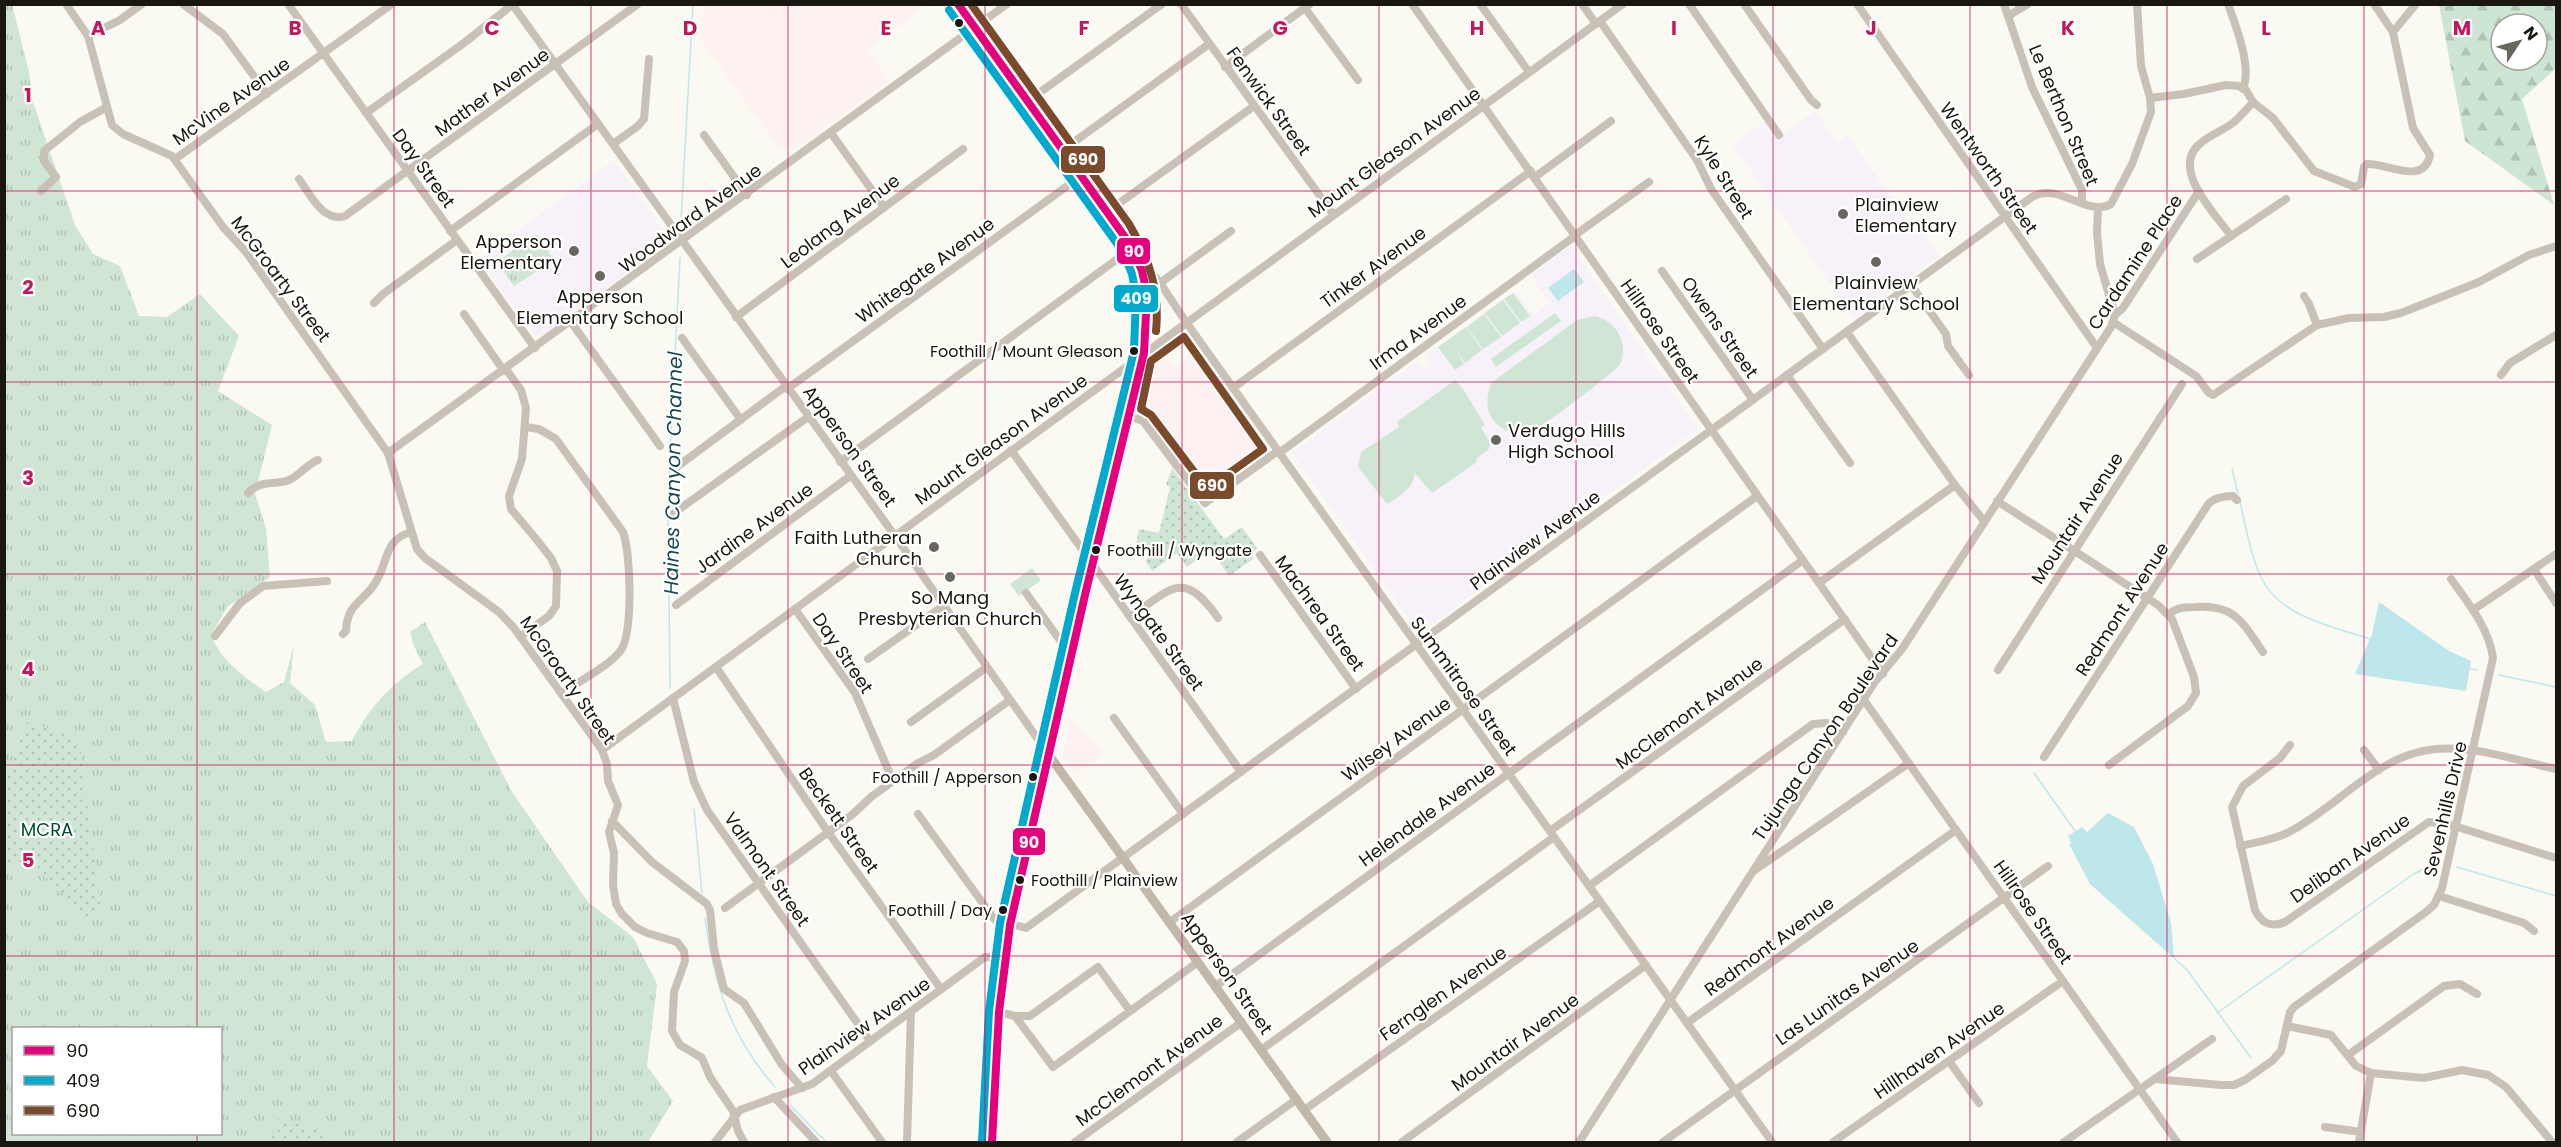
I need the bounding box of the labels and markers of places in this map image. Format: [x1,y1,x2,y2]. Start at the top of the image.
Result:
unlabelled marker [953,17,965,29]
place label: Plainview Elementary [1855,192,1957,238]
marker: Plainview Elementary [1836,207,1850,221]
place label: Apperson Elementary [460,229,562,275]
marker: Apperson Elementary [567,244,581,258]
marker: Plainview Elementary School [1869,255,1883,269]
marker: Apperson Elementary School [593,269,607,283]
place label: Plainview Elementary School [1793,270,1959,316]
place label: Apperson Elementary School [517,284,683,330]
place label: Foothill / Mount Gleason [930,340,1123,363]
marker: Foothill / Mount Gleason [1128,345,1140,357]
place label: Verdugo Hills High School [1508,418,1625,464]
marker: Verdugo Hills High School [1489,433,1503,447]
place label: Faith Lutheran Church [795,525,922,571]
place label: Foothill / Wyngate [1107,539,1252,562]
marker: Faith Lutheran Church [927,540,941,554]
marker: Foothill / Wyngate [1090,544,1102,556]
marker: So Mang Presbyterian Church [943,570,957,584]
place label: So Mang Presbyterian Church [858,585,1042,631]
place label: Foothill / Apperson [872,766,1022,789]
marker: Foothill / Apperson [1027,771,1039,783]
place label: Foothill / Plainview [1031,869,1178,892]
marker: Foothill / Plainview [1014,874,1026,886]
place label: Foothill / Day [888,899,992,922]
marker: Foothill / Day [997,904,1009,916]

